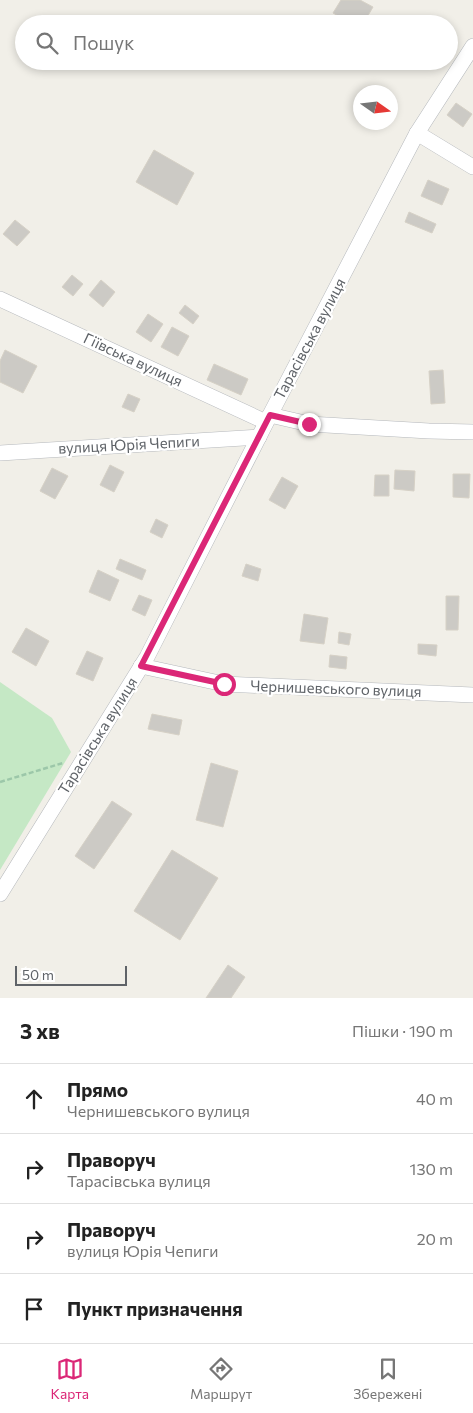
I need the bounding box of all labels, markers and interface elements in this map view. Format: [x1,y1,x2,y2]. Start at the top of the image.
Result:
search box [15,15,458,70]
icon: search [33,29,61,57]
text: Пошук [73,31,134,54]
north arrow [353,85,398,130]
street label: Тарасівська вулиця [270,275,349,402]
street label: Гіївська вулиця [81,328,186,390]
route end [298,413,321,436]
street label: вулиця Юрія Чепиги [58,431,200,457]
route start [213,673,236,696]
street label: Тарасівська вулиця [54,674,140,797]
street label: Чернишевського вулиця [250,676,422,700]
scale bar [15,963,128,986]
text: 50 m [22,966,54,983]
text: 3 хв [20,1018,60,1043]
text: Пішки · 190 m [352,1021,453,1040]
text: Прямо [67,1078,128,1101]
icon: ahead [20,1085,48,1113]
text: 40 m [416,1089,453,1108]
text: Чернишевського вулиця [67,1101,250,1120]
text: Праворуч [67,1148,156,1171]
icon: right [20,1155,48,1183]
text: 130 m [410,1159,453,1178]
text: Тарасівська вулиця [67,1171,211,1190]
text: Праворуч [67,1218,156,1241]
icon: right [20,1225,48,1253]
text: 20 m [417,1229,453,1248]
text: вулиця Юрія Чепиги [67,1241,218,1260]
icon: arrive [20,1295,48,1323]
text: Пункт призначення [67,1297,243,1320]
tab: Карта [51,1355,89,1402]
tab: Маршрут [190,1355,252,1402]
tab: Збережені [353,1355,422,1402]

